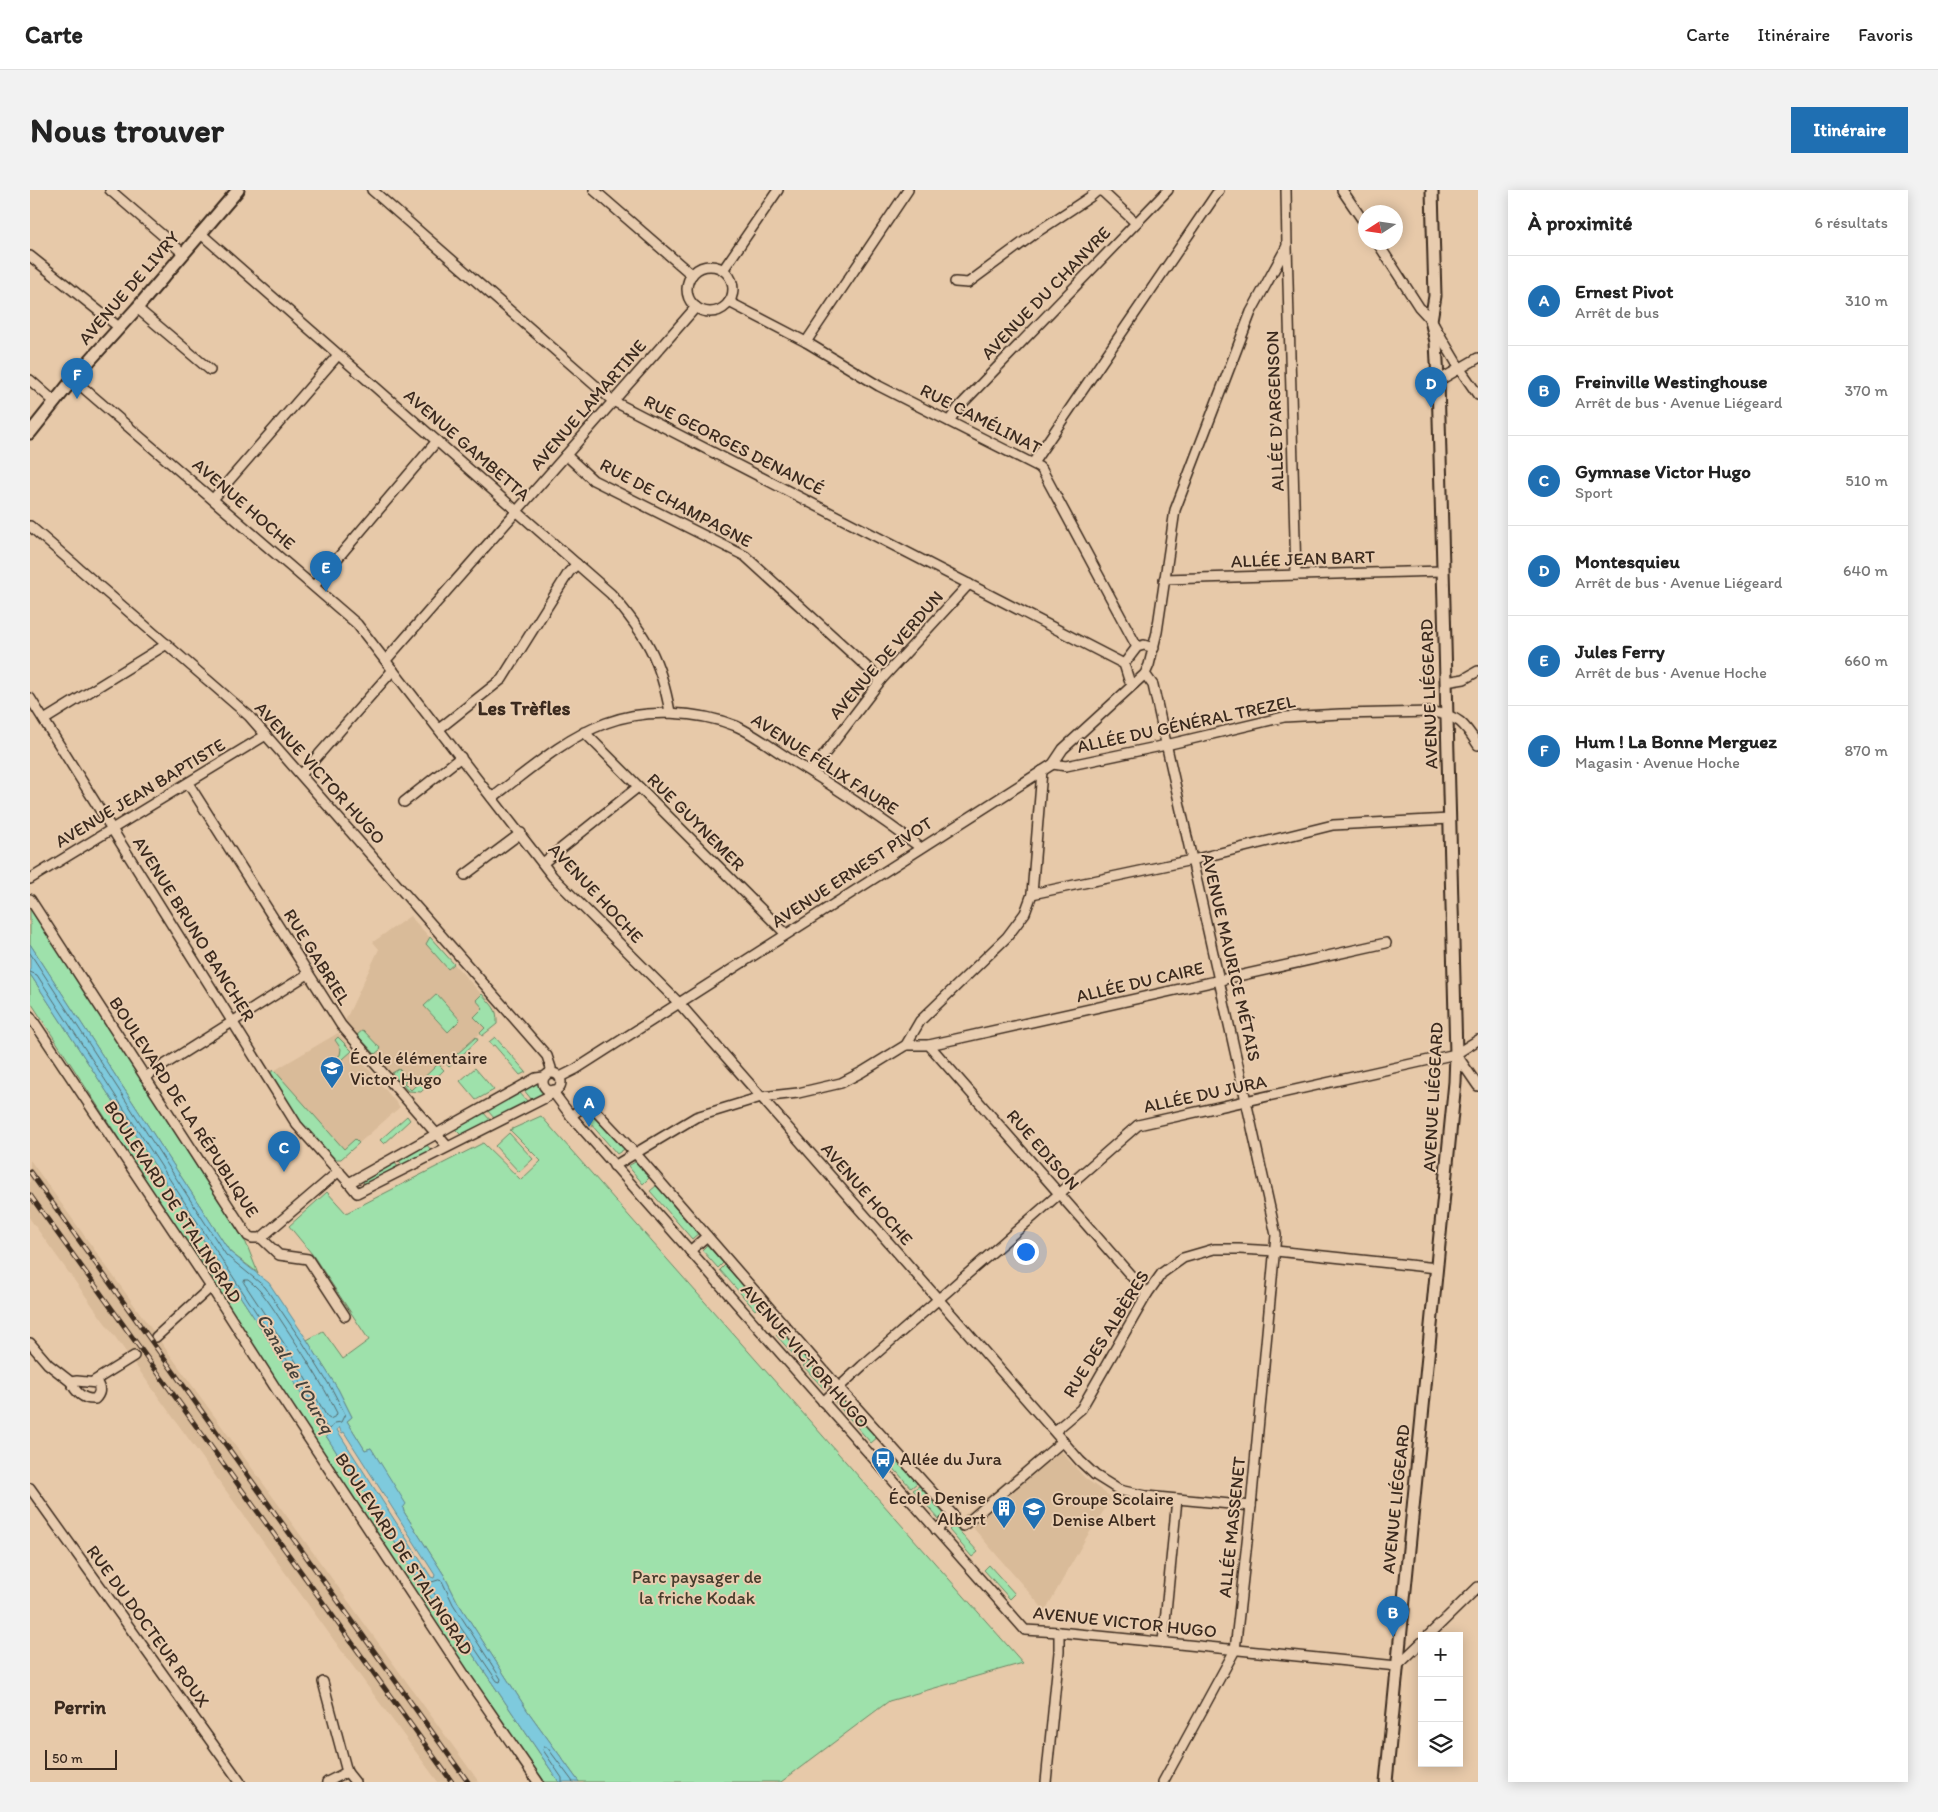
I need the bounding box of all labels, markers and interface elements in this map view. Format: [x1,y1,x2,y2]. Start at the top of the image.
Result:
text: Carte [25,20,83,49]
text: Carte [1686,24,1730,46]
text: Itinéraire [1758,24,1830,46]
text: Favoris [1858,24,1913,46]
button: Itinéraire [1791,107,1908,153]
text: Nous trouver [30,109,224,151]
north arrow [1358,205,1403,250]
text: À proximité [1528,210,1633,235]
text: 6 résultats [1814,213,1888,232]
street label: AVENUE DU CHANVRE [977,222,1115,364]
street label: AVENUE DE LIVRY [74,226,185,349]
text: Ernest Pivot [1575,280,1673,303]
text: A [1539,291,1549,310]
text: 310 m [1845,291,1888,310]
text: Arrêt de bus [1575,303,1659,322]
street label: ALLÉE D'ARGENSON [1261,330,1289,492]
street label: AVENUE LAMARTINE [525,335,651,475]
pin: F [61,358,93,399]
pin: D [1415,367,1447,408]
text: Freinville Westinghouse [1575,370,1768,393]
street label: RUE CAMÉLINAT [916,379,1046,459]
text: B [1539,381,1549,400]
text: 370 m [1844,381,1888,400]
street label: AVENUE GAMBETTA [399,384,535,506]
street label: RUE GEORGES DENANCÉ [640,390,828,500]
text: Arrêt de bus · Avenue Liégeard [1575,393,1782,412]
street label: AVENUE HOCHE [188,453,300,555]
street label: RUE DE CHAMPAGNE [596,454,756,552]
text: Gymnase Victor Hugo [1575,460,1751,483]
text: C [1539,471,1549,490]
text: 510 m [1845,471,1888,490]
text: Sport [1575,483,1613,502]
street label: ALLÉE JEAN BART [1230,545,1376,573]
text: Montesquieu [1575,550,1680,573]
pin: E [310,551,342,592]
text: D [1539,561,1549,580]
text: 640 m [1843,561,1888,580]
text: Arrêt de bus · Avenue Liégeard [1575,573,1782,592]
street label: AVENUE DE VERDUN [824,586,948,724]
street label: AVENUE LIÉGEARD [1415,618,1443,769]
text: Jules Ferry [1575,640,1665,663]
text: E [1540,651,1548,670]
text: 660 m [1844,651,1888,670]
text: Arrêt de bus · Avenue Hoche [1575,663,1767,682]
street label: ALLÉE DU GÉNÉRAL TREZEL [1075,690,1297,758]
district label: Les Trèfles [477,696,571,720]
street label: AVENUE VICTOR HUGO [250,697,390,849]
street label: AVENUE FÉLIX FAURE [747,708,903,820]
text: Hum ! La Bonne Merguez [1575,730,1777,753]
street label: AVENUE JEAN BAPTISTE [51,733,229,853]
text: F [1540,741,1548,760]
text: 870 m [1844,741,1888,760]
text: Magasin · Avenue Hoche [1575,753,1740,772]
street label: RUE GUYNEMER [643,769,749,875]
street label: AVENUE ERNEST PIVOT [767,812,937,932]
street label: AVENUE BRUNO BANCHER [128,832,260,1026]
street label: AVENUE HOCHE [544,838,648,948]
street label: AVENUE MAURICE MÉTAIS [1196,851,1266,1063]
street label: RUE GABRIEL [279,905,355,1009]
street label: ALLÉE DU CAIRE [1074,957,1206,1007]
street label: BOULEVARD DE LA RÉPUBLIQUE [104,993,264,1222]
street label: AVENUE LIÉGEARD [1418,1021,1448,1173]
place label: École élémentaire Victor Hugo [350,1047,488,1090]
school or university icon: École élémentaire Victor Hugo [319,1055,345,1089]
street label: ALLÉE DU JURA [1142,1070,1269,1118]
pin: A [573,1086,605,1127]
street label: BOULEVARD DE STALINGRAD [99,1097,247,1307]
street label: RUE EDISON [1002,1105,1084,1195]
pin: C [268,1131,300,1172]
street label: AVENUE HOCHE [816,1138,918,1250]
your location [1013,1239,1039,1265]
street label: RUE DES ALBÈRES [1058,1266,1154,1402]
street label: AVENUE VICTOR HUGO [736,1279,874,1433]
water label: Canal de l'Ourcq [252,1309,340,1438]
street label: AVENUE LIÉGEARD [1377,1423,1415,1575]
bus stop icon: Allée du Jura [870,1446,896,1480]
place label: Allée du Jura [900,1448,1003,1470]
street label: BOULEVARD DE STALINGRAD [330,1449,478,1659]
street label: ALLÉE MASSENET [1214,1455,1250,1599]
place label: École Denise Albert [889,1487,986,1530]
place label: Groupe Scolaire Denise Albert [1052,1488,1174,1531]
building icon: École Denise Albert [991,1495,1017,1529]
school or university icon: Groupe Scolaire Denise Albert [1021,1496,1047,1530]
street label: RUE DU DOCTEUR ROUX [82,1541,214,1711]
park label: Parc paysager de la friche Kodak [632,1566,762,1609]
pin: B [1377,1596,1409,1637]
street label: AVENUE VICTOR HUGO [1032,1601,1218,1643]
map controls [1418,1632,1463,1767]
button: + [1418,1632,1463,1677]
button: − [1418,1677,1463,1722]
district label: Perrin [54,1695,107,1719]
button: layers [1418,1722,1463,1767]
scale bar [45,1747,118,1770]
text: 50 m [52,1750,83,1767]

